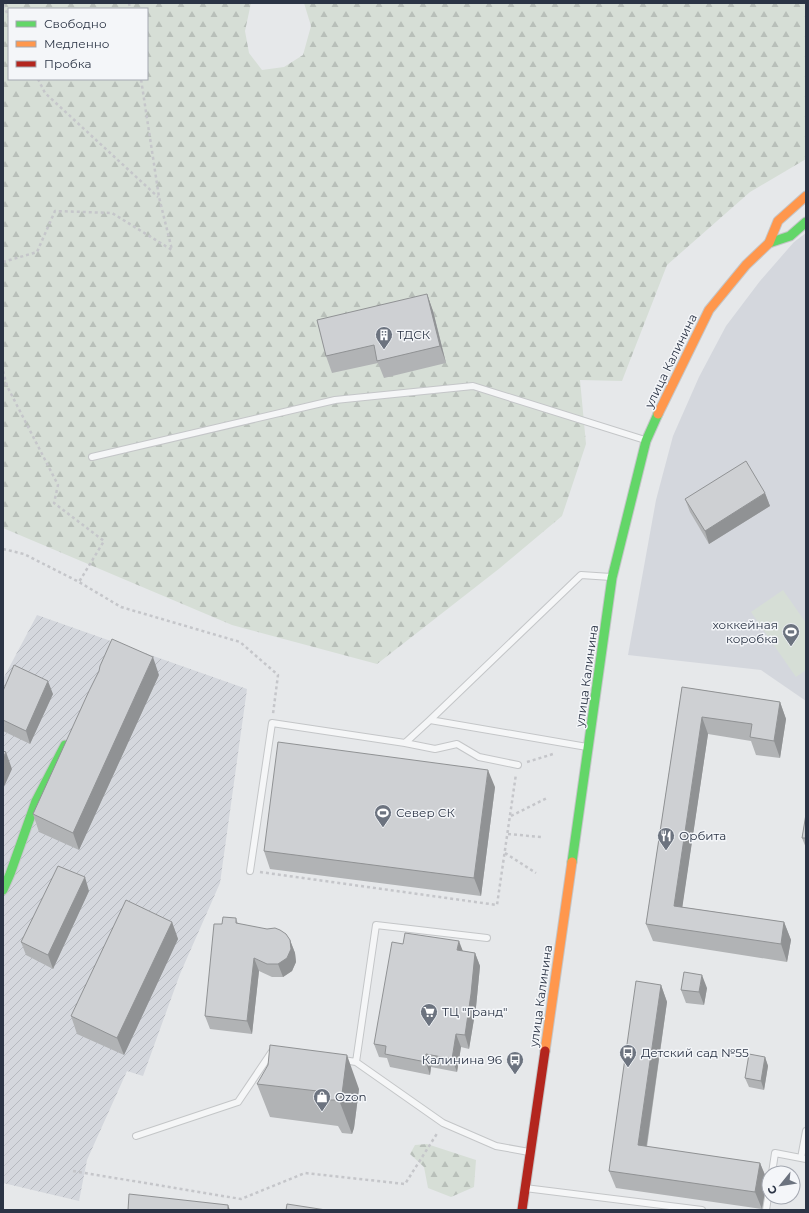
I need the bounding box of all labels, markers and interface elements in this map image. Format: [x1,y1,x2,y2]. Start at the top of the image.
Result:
legend [8,8,148,80]
text: Свободно [44,16,107,31]
text: Медленно [44,36,110,51]
text: Пробка [44,56,92,71]
street label: улица Калинина [641,311,700,411]
building icon: ТДСК [374,325,394,350]
place label: ТДСК [397,327,431,342]
place label: хоккейная коробка [712,617,778,646]
sports icon: хоккейная коробка [781,622,801,647]
street label: улица Калинина [572,624,601,729]
sports icon: Север СК [373,803,393,828]
place label: Север СК [396,805,455,820]
restaurant icon: Орбита [656,826,676,851]
place label: Орбита [679,828,726,843]
street label: улица Калинина [526,944,555,1049]
supermarket icon: ТЦ "Гранд" [419,1002,439,1027]
place label: ТЦ "Гранд" [442,1004,508,1019]
bus stop icon: Детский сад №55 [618,1043,638,1068]
place label: Детский сад №55 [641,1045,749,1060]
bus stop icon: Калинина 96 [505,1050,525,1075]
place label: Калинина 96 [422,1052,502,1067]
shop icon: Ozon [312,1087,332,1112]
place label: Ozon [335,1089,367,1104]
north arrow [761,1165,801,1205]
text: С [764,1183,780,1197]

